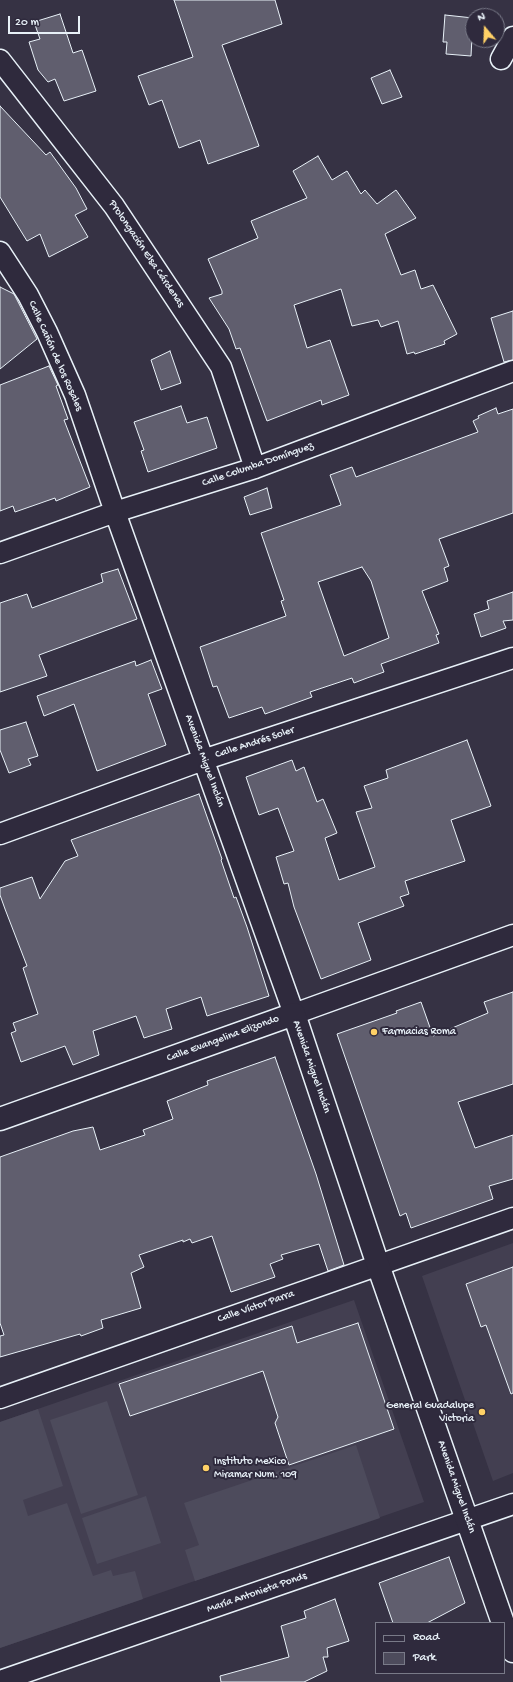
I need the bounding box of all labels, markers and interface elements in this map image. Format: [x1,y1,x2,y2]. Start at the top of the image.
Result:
scale bar [10,8,82,34]
north arrow [465,8,505,48]
text: N [476,11,487,24]
text: 20 m [15,16,39,30]
street label: Prolongación Elsa Cárdenas [105,198,187,310]
street label: Calle Cañón de los Rosales [25,299,85,413]
street label: Calle Columba Domínguez [201,440,315,490]
street label: Avenida Miguel Inclán [181,713,227,809]
street label: Calle Andrés Soler [214,724,296,762]
street label: Calle Evangelina Elizondo [165,1013,281,1065]
street label: Avenida Miguel Inclán [289,1019,333,1115]
place label: Farmacias Roma [382,1025,456,1039]
marker: Farmacias Roma [369,1027,379,1037]
street label: Calle Víctor Parra [216,1288,296,1326]
place label: General Guadalupe Victoria [386,1399,474,1425]
marker: General Guadalupe Victoria [477,1407,487,1417]
street label: Avenida Miguel Inclán [434,1439,478,1535]
place label: Instituto Mexico Miramar Num. 109 [214,1455,297,1481]
marker: Instituto Mexico Miramar Num. 109 [201,1463,211,1473]
street label: María Antonieta Ponds [205,1570,309,1616]
legend [375,1622,505,1674]
text: Road [413,1631,439,1645]
text: Park [413,1651,436,1665]

